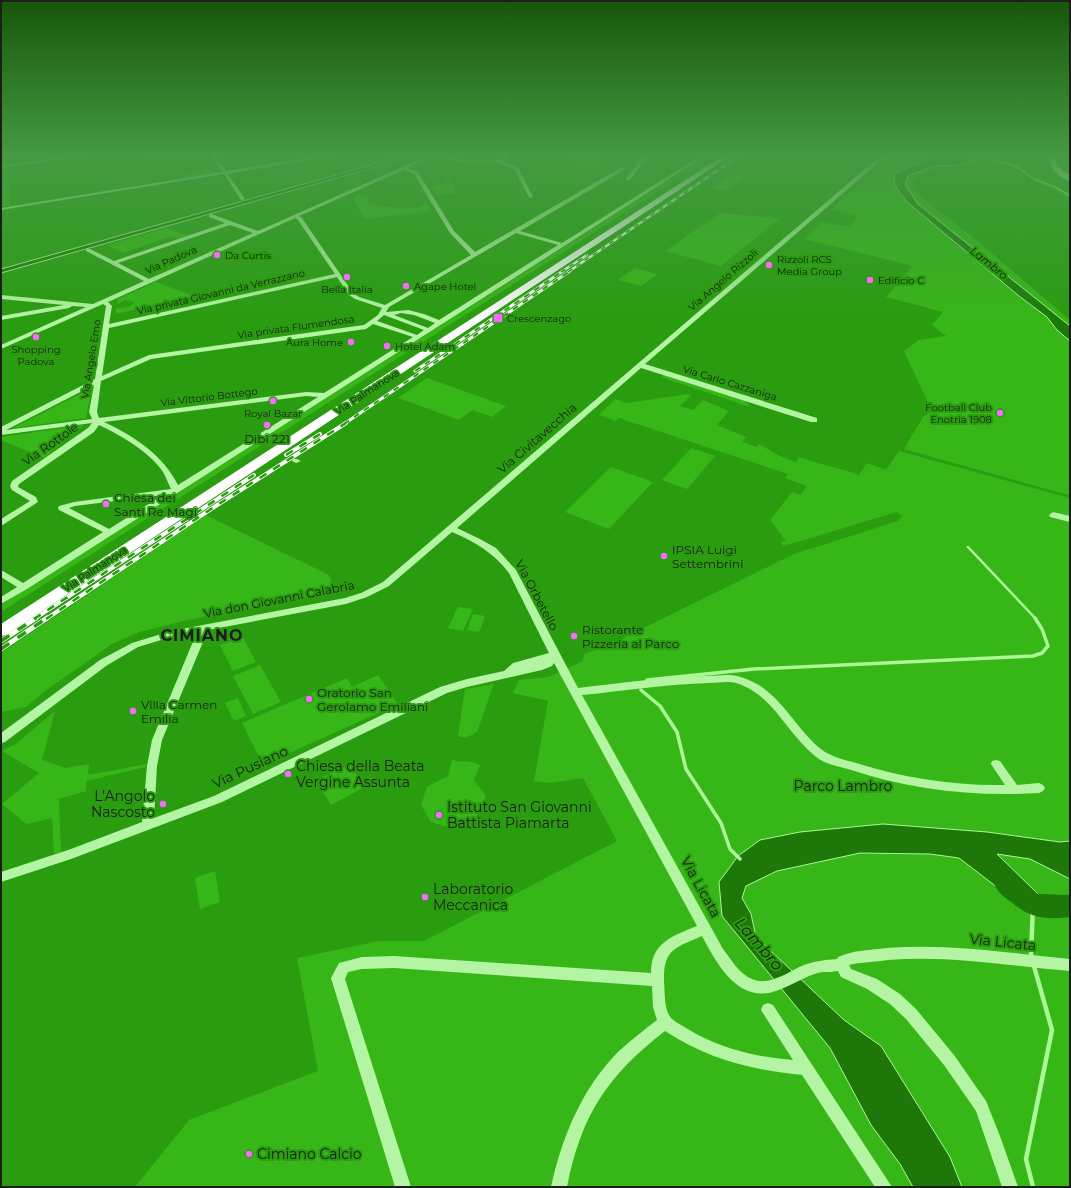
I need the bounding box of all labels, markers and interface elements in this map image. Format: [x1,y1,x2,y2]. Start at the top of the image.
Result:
street label: Via Padova [143,243,199,277]
water label: Lambro [967,244,1011,282]
street label: Via Angelo Rizzoli [685,246,761,314]
place label: Da Curtis [225,249,271,262]
marker: Da Curtis [212,250,222,260]
place label: Rizzoli RCS Media Group [777,253,842,278]
marker: Rizzoli RCS Media Group [764,260,774,270]
street label: Via privata Giovanni da Verrazzano [136,266,306,318]
marker: Bella Italia [342,272,352,282]
place label: Edificio C [878,274,924,287]
marker: Edificio C [865,275,875,285]
place label: Agape Hotel [414,280,476,293]
marker: Agape Hotel [401,281,411,291]
place label: Bella Italia [321,283,373,296]
street label: Via privata Flumendosa [237,312,355,342]
marker: Crescenzago [492,312,504,324]
place label: Crescenzago [507,312,571,325]
street label: Via Angelo Emo [78,318,104,400]
marker: Shopping Padova [31,332,41,342]
place label: Aura Home [286,336,343,349]
marker: Aura Home [346,337,356,347]
place label: Hotel Adam [395,340,455,353]
marker: Hotel Adam [382,341,392,351]
place label: Shopping Padova [11,343,61,368]
street label: Via Carlo Cazzaniga [681,363,779,403]
street label: Via Palmanova [332,366,402,418]
street label: Via Vittorio Bottego [160,385,258,409]
marker: Royal Bazar [268,396,278,406]
street label: Via Civitavecchia [494,400,580,476]
place label: Football Club Enotria 1908 [925,401,992,426]
place label: Royal Bazar [244,407,302,420]
marker: Football Club Enotria 1908 [995,408,1005,418]
street label: Via Rottole [19,419,81,469]
marker: Dibi 221 [262,420,272,430]
place label: Dibi 221 [244,431,290,446]
place label: Chiesa dei Santi Re Magi [114,490,197,519]
marker: Chiesa dei Santi Re Magi [101,499,111,509]
place label: IPSIA Luigi Settembrini [672,542,743,571]
street label: Via Palmanova [60,543,130,595]
marker: IPSIA Luigi Settembrini [659,551,669,561]
street label: Via Orbetello [512,557,562,633]
street label: Via don Giovanni Calabria [202,577,356,621]
place label: Ristorante Pizzeria al Parco [582,622,679,651]
district label: CIMIANO [160,626,244,645]
marker: Ristorante Pizzeria al Parco [569,631,579,641]
place label: Oratorio San Gerolamo Emiliani [317,685,428,714]
marker: Oratorio San Gerolamo Emiliani [304,694,314,704]
place label: Villa Carmen Emilia [141,697,217,726]
marker: Villa Carmen Emilia [128,706,138,716]
street label: Via Pusiano [209,741,291,792]
place label: Chiesa della Beata Vergine Assunta [296,757,425,791]
marker: Chiesa della Beata Vergine Assunta [283,769,293,779]
park label: Parco Lambro [794,777,893,795]
place label: L'Angolo Nascosto [91,787,155,821]
place label: Istituto San Giovanni Battista Piamarta [447,798,592,832]
marker: L'Angolo Nascosto [158,799,168,809]
marker: Istituto San Giovanni Battista Piamarta [434,810,444,820]
street label: Via Licata [677,853,725,921]
place label: Laboratorio Meccanica [433,880,514,914]
marker: Laboratorio Meccanica [420,892,430,902]
water label: Lambro [731,914,787,974]
street label: Via Licata [969,930,1037,954]
place label: Cimiano Calcio [257,1145,362,1163]
marker: Cimiano Calcio [244,1149,254,1159]

